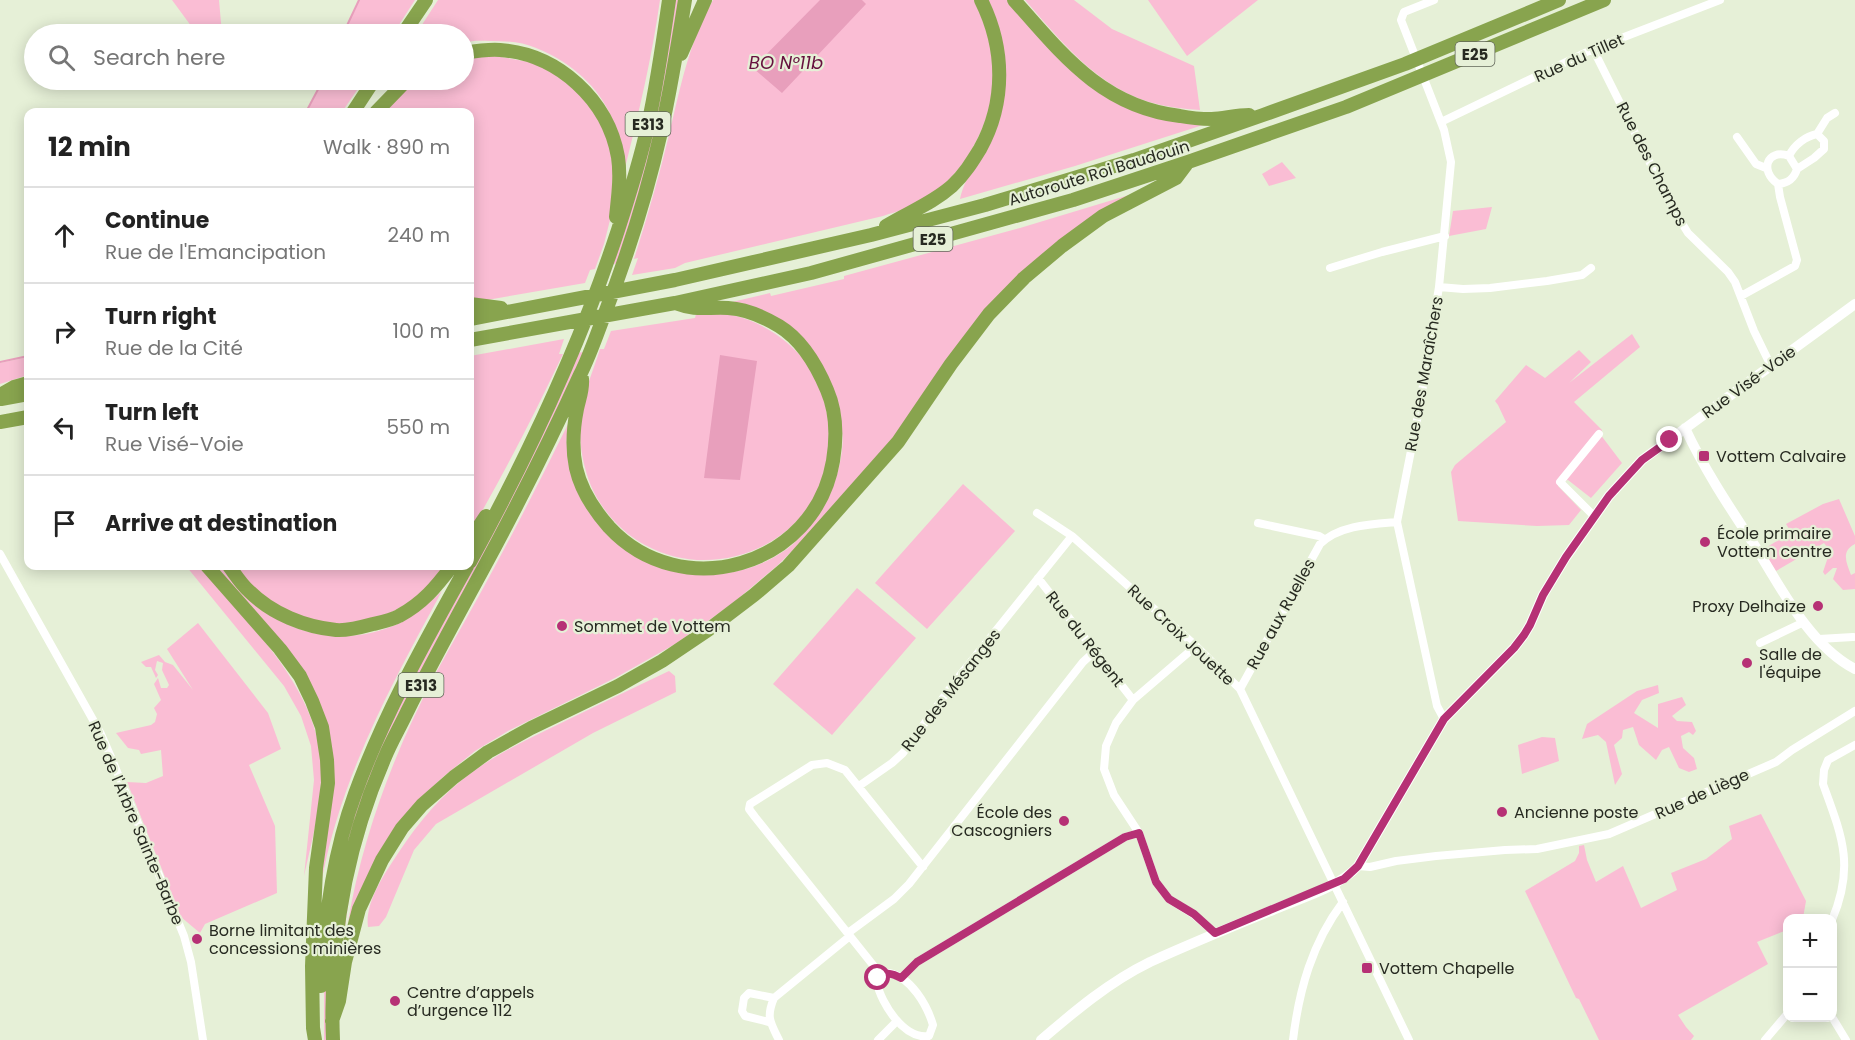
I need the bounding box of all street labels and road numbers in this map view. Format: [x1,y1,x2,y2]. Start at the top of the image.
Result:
street label: Rue du Tillet [1531,28,1628,88]
road number: E25 [1456,42,1494,66]
street label: Rue des Champs [1611,98,1693,230]
road number: E313 [626,112,670,136]
street label: Autoroute Roi Baudouin [1006,135,1192,211]
road number: E25 [914,227,952,251]
street label: Rue des Maraîchers [1399,295,1449,453]
street label: Rue Visé-Voie [1697,340,1801,424]
street label: Rue aux Ruelles [1241,555,1321,673]
street label: Rue Croix Jouette [1122,579,1240,691]
street label: Rue du Régent [1040,586,1130,692]
street label: Rue des Mésanges [896,624,1006,756]
road number: E313 [398,673,444,697]
street label: Rue de l'Arbre Sainte-Barbe [83,717,190,929]
street label: Rue de Liège [1651,763,1753,825]

